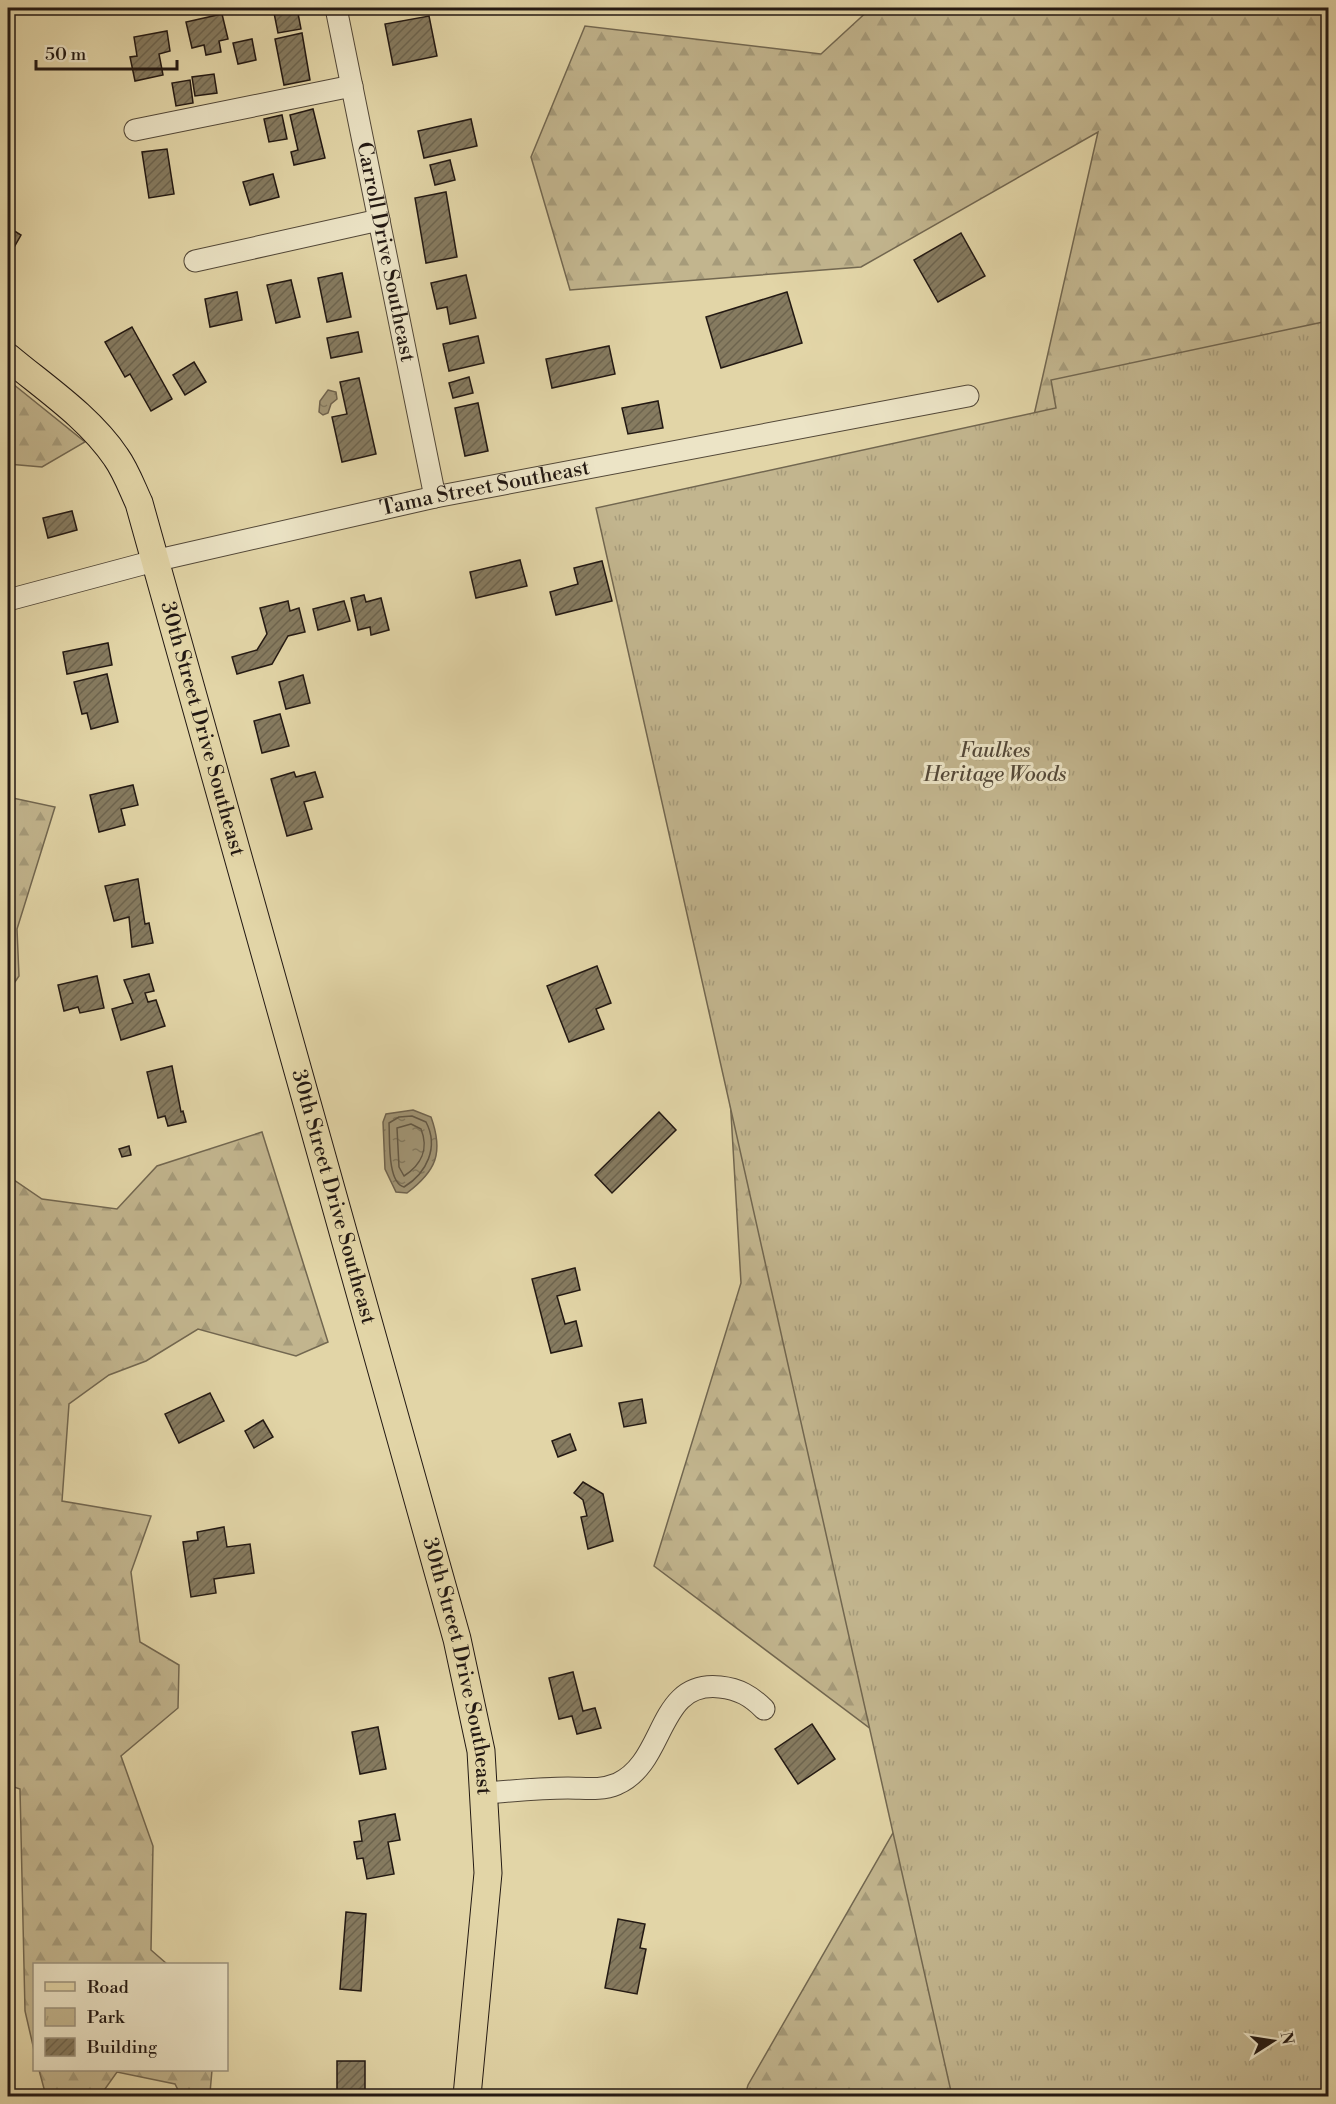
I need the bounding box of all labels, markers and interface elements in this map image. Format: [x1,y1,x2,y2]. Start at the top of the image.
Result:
scale bar [36,33,177,71]
text: 50 m [45,43,87,66]
street label: Carroll Drive Southeast [350,140,420,365]
street label: Tama Street Southeast [378,455,592,522]
street label: 30th Street Drive Southeast [154,599,250,860]
park label: Faulkes Heritage Woods [923,738,1067,788]
street label: 30th Street Drive Southeast [285,1067,381,1328]
street label: 30th Street Drive Southeast [416,1535,497,1796]
legend [33,1963,228,2071]
text: Road [87,1976,130,1999]
text: Park [87,2006,126,2029]
north arrow [1243,2011,1303,2071]
text: N [1276,2030,1298,2047]
text: Building [86,2036,158,2059]

